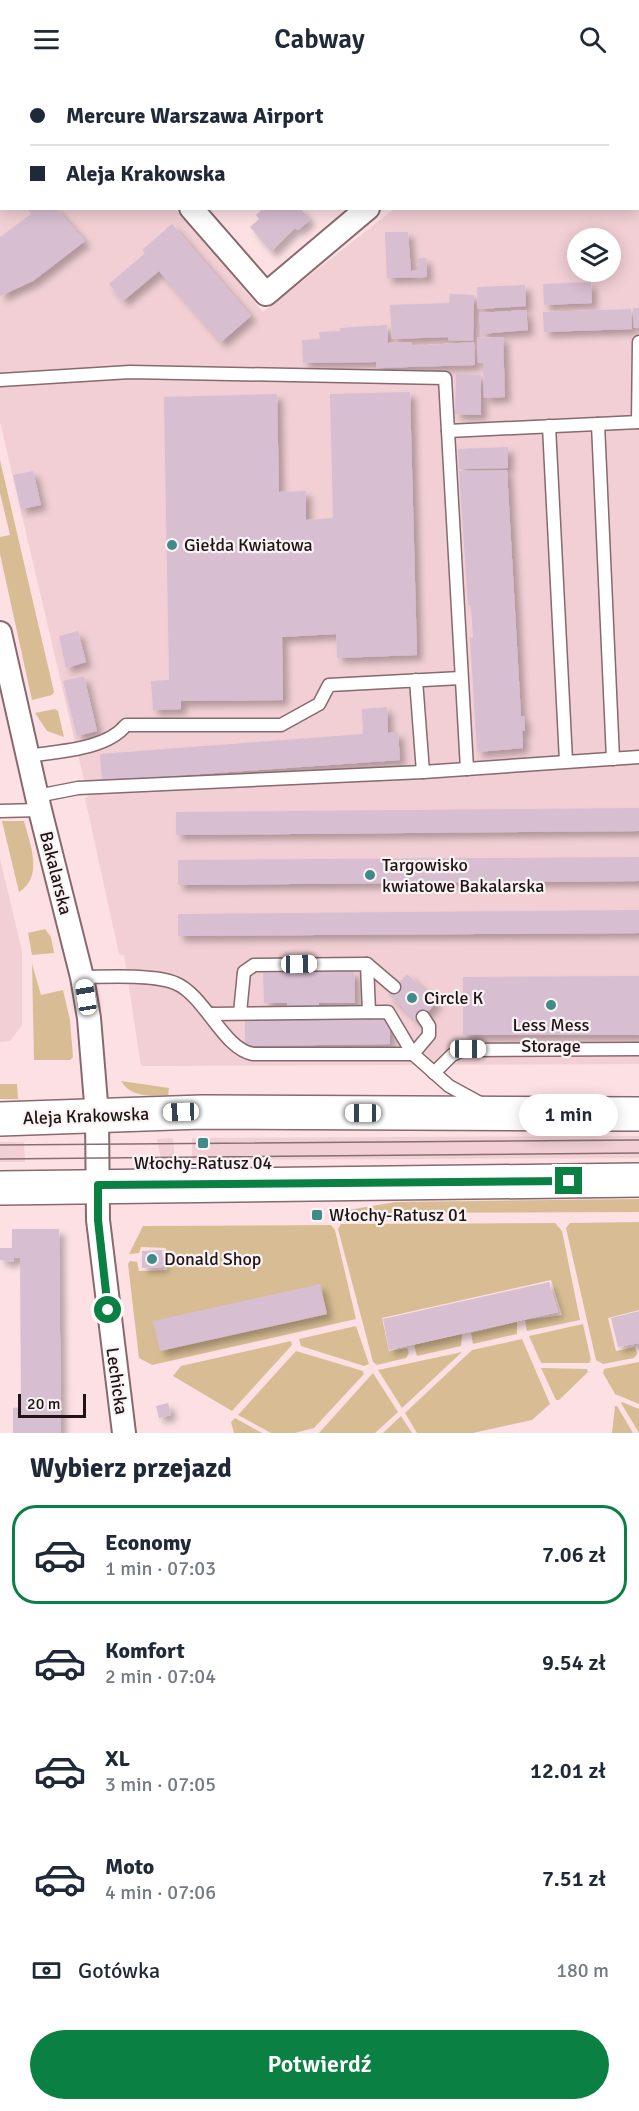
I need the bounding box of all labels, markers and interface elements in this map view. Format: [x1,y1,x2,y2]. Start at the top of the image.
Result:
icon: menu [30,23,63,56]
text: Cabway [274,23,365,56]
icon: search [576,23,609,56]
text: Mercure Warszawa Airport [66,102,323,129]
text: Aleja Krakowska [66,160,225,187]
map controls [567,228,621,282]
button: layers [567,228,621,282]
place label: Giełda Kwiatowa [184,534,313,556]
marker: Giełda Kwiatowa [165,538,179,552]
street label: Bakalarska [35,829,77,917]
place label: Targowisko kwiatowe Bakalarska [382,854,544,897]
marker: Targowisko kwiatowe Bakalarska [363,868,377,882]
car [281,955,317,973]
car [74,978,98,1016]
place label: Circle K [424,987,484,1009]
marker: Circle K [405,991,419,1005]
marker: Less Mess Storage [544,998,558,1012]
place label: Less Mess Storage [513,1014,590,1057]
car [450,1040,486,1058]
callout: 1 min [520,1094,618,1136]
car [163,1102,199,1122]
text: 1 min [545,1102,592,1127]
street label: Aleja Krakowska [23,1103,149,1129]
car [345,1104,381,1122]
marker: Włochy-Ratusz 04 [196,1136,210,1150]
place label: Włochy-Ratusz 04 [134,1152,273,1174]
route end [555,1167,582,1194]
place label: Włochy-Ratusz 01 [329,1204,467,1226]
marker: Włochy-Ratusz 01 [310,1208,324,1222]
place label: Donald Shop [164,1248,261,1270]
marker: Donald Shop [145,1252,159,1266]
route start [94,1296,121,1323]
street label: Lechicka [101,1346,133,1416]
scale bar [18,1391,86,1418]
text: 20 m [27,1394,61,1414]
text: Wybierz przejazd [30,1452,232,1485]
icon: car [33,1528,87,1582]
text: Economy [105,1529,191,1556]
text: 7.06 zł [542,1541,606,1568]
text: 1 min · 07:03 [105,1556,216,1581]
icon: car [33,1636,87,1690]
text: Komfort [105,1637,185,1664]
text: 9.54 zł [542,1649,606,1676]
text: 2 min · 07:04 [105,1664,216,1689]
icon: car [33,1744,87,1798]
text: XL [105,1745,130,1772]
text: 12.01 zł [530,1757,606,1784]
text: 3 min · 07:05 [105,1772,216,1797]
icon: car [33,1852,87,1906]
text: Moto [105,1853,154,1880]
text: 7.51 zł [542,1865,606,1892]
text: 4 min · 07:06 [105,1880,216,1905]
icon: cash [30,1954,63,1987]
text: Gotówka [78,1957,160,1984]
text: 180 m [556,1958,609,1983]
button: Potwierdź [30,2030,609,2099]

